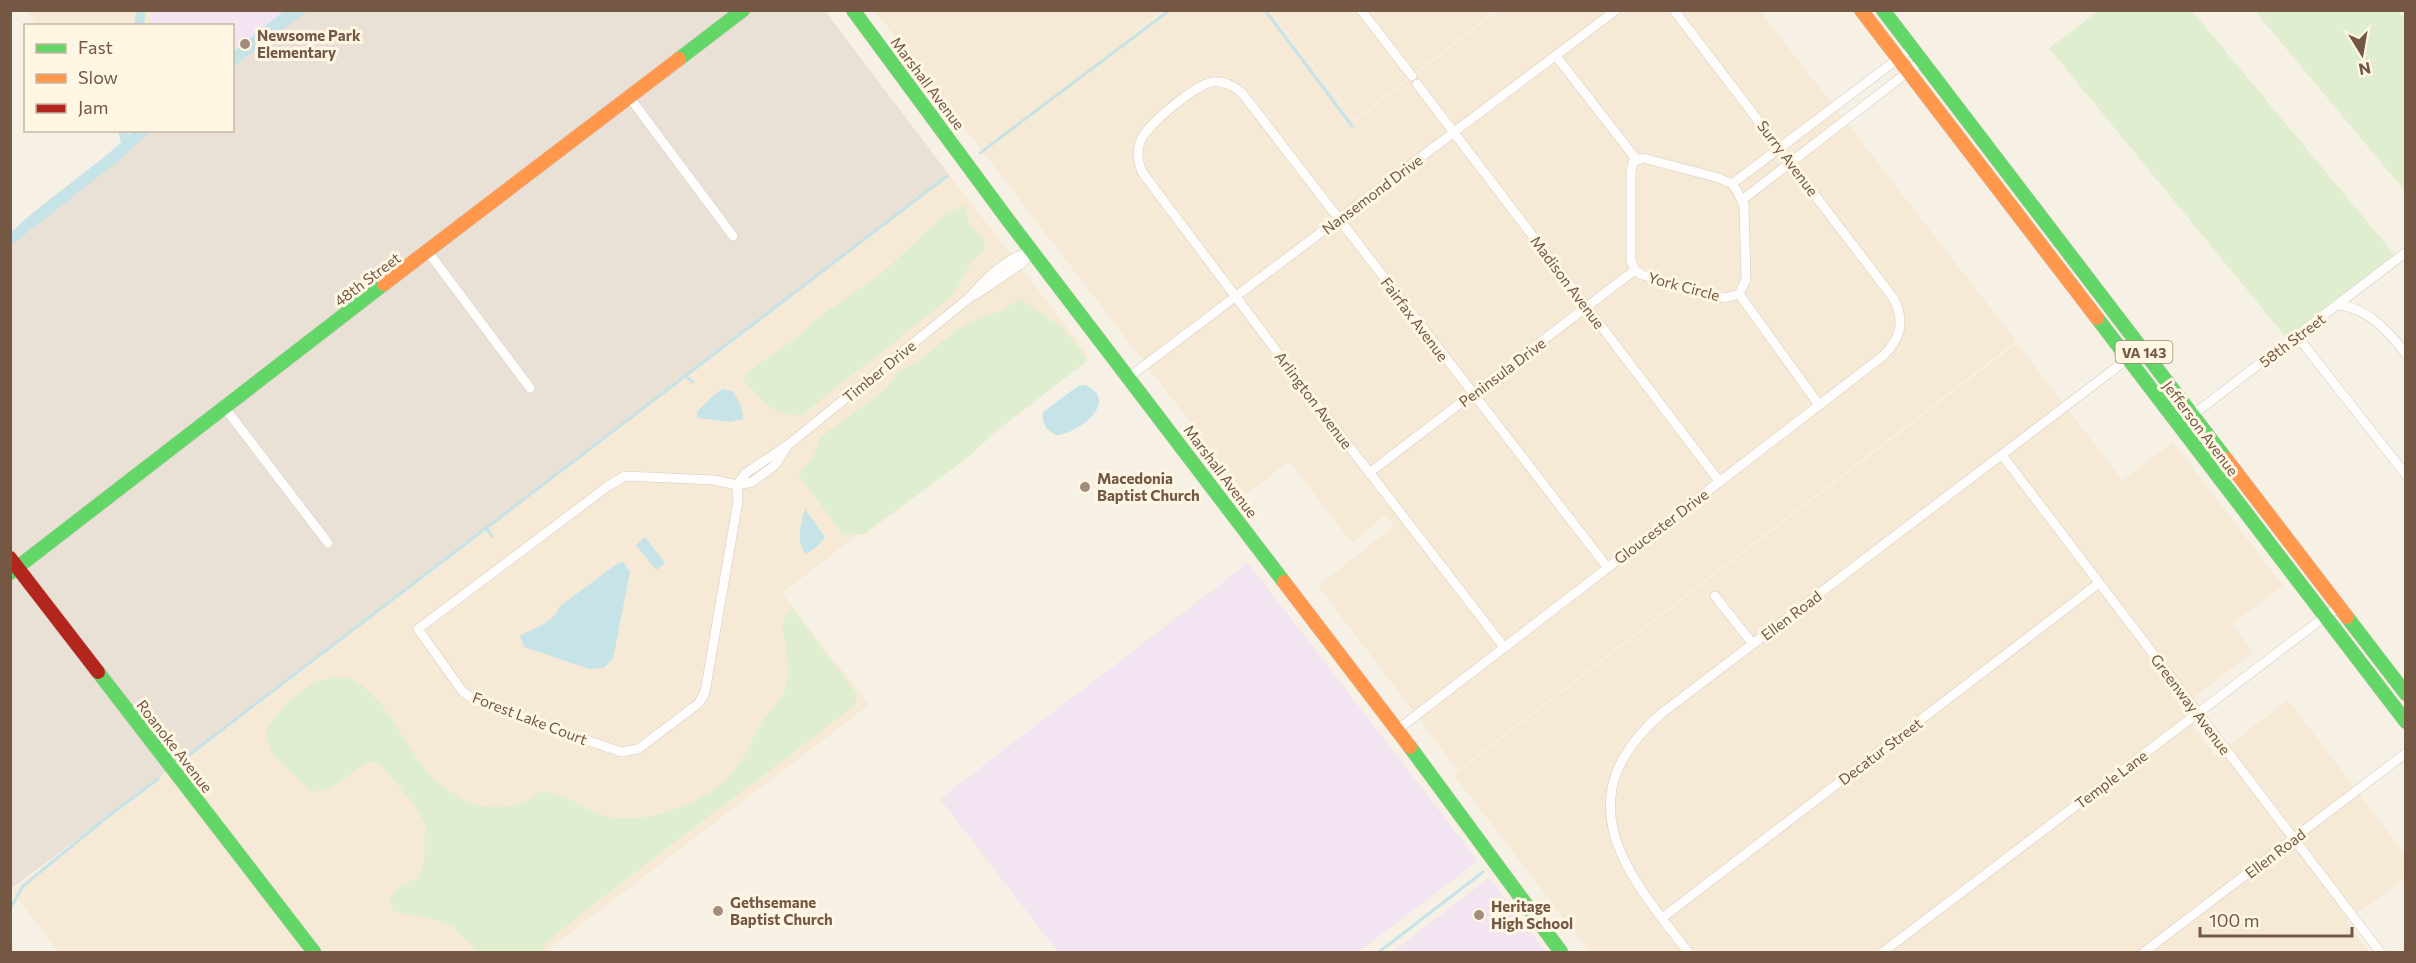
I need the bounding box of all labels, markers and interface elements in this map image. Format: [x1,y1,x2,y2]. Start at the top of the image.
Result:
legend [24,24,234,132]
north arrow [2332,24,2392,84]
place label: Newsome Park Elementary [257,26,361,61]
street label: Marshall Avenue [887,33,969,133]
text: Fast [78,36,113,58]
marker: Newsome Park Elementary [238,37,252,51]
text: N [2357,59,2373,80]
text: Slow [78,66,118,88]
text: Jam [78,96,108,118]
street label: Surry Avenue [1754,117,1822,199]
street label: Nansemond Drive [1318,150,1426,238]
street label: Madison Avenue [1527,232,1609,332]
street label: 48th Street [330,248,404,310]
street label: York Circle [1646,268,1722,304]
street label: Fairfax Avenue [1378,273,1452,365]
street label: 58th Street [2256,309,2328,371]
street label: Peninsula Drive [1455,333,1549,411]
street label: Timber Drive [839,336,919,406]
road number: VA 143 [2116,341,2172,363]
street label: Arlington Avenue [1272,348,1357,452]
street label: Jefferson Avenue [2159,377,2243,479]
street label: Marshall Avenue [1180,421,1262,521]
place label: Macedonia Baptist Church [1097,469,1200,504]
marker: Macedonia Baptist Church [1078,480,1092,494]
street label: Gloucester Drive [1610,485,1712,567]
street label: Ellen Road [1757,586,1825,644]
street label: Greenway Avenue [2147,650,2235,758]
street label: Forest Lake Court [470,688,590,748]
street label: Roanoke Avenue [133,696,217,796]
street label: Decatur Street [1835,714,1925,788]
street label: Temple Lane [2071,746,2151,812]
street label: Ellen Road [2241,824,2309,882]
place label: Gethsemane Baptist Church [730,893,833,928]
place label: Heritage High School [1491,897,1573,932]
scale bar [2200,900,2352,938]
marker: Gethsemane Baptist Church [711,904,725,918]
marker: Heritage High School [1472,908,1486,922]
text: 100 m [2209,909,2259,931]

